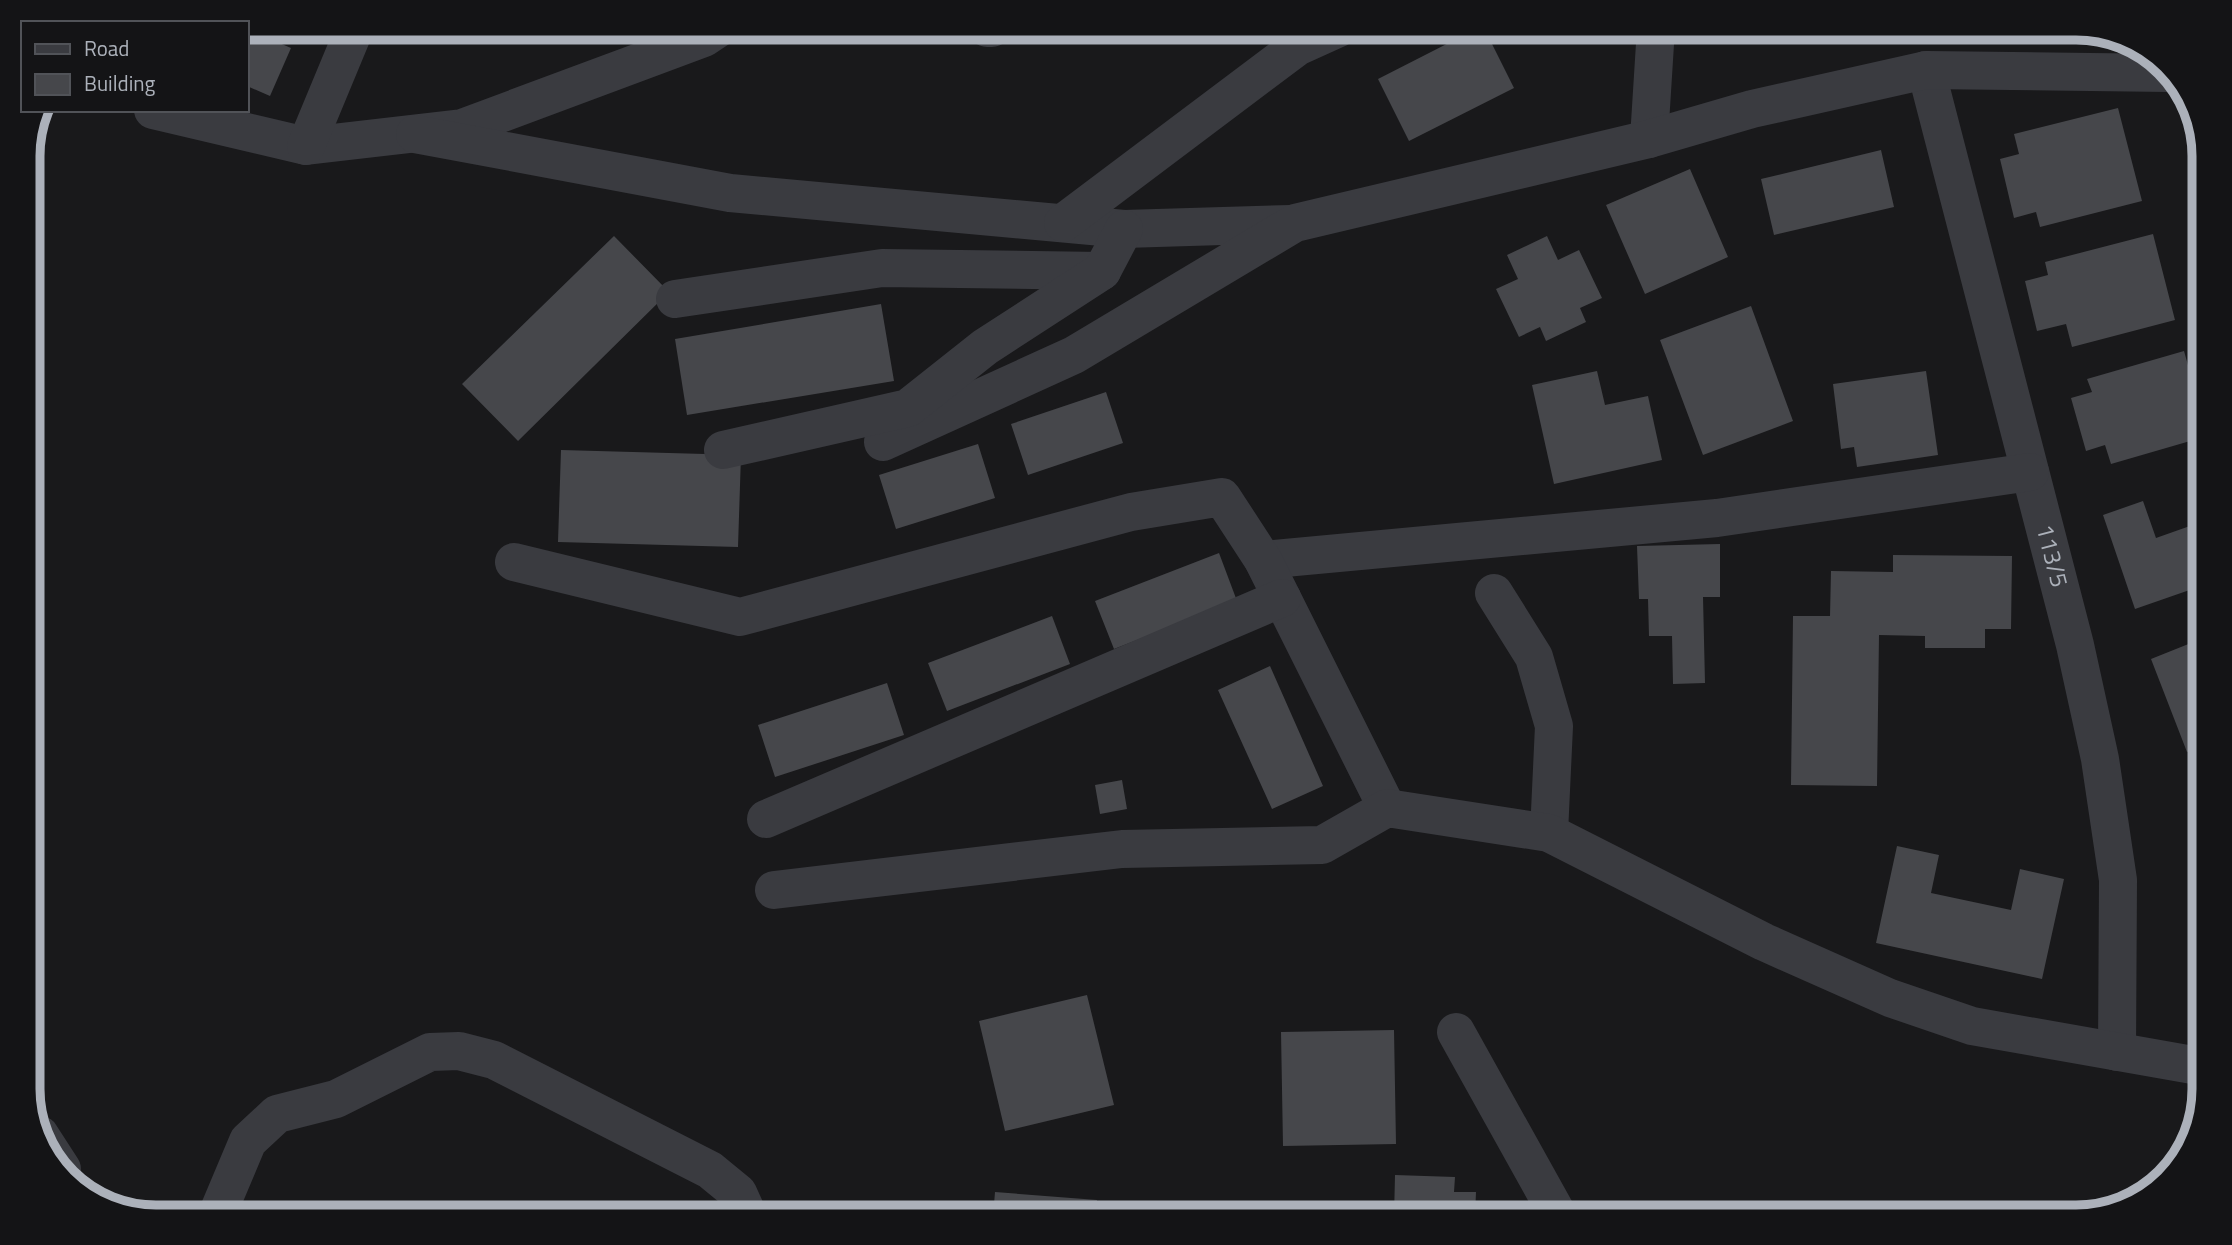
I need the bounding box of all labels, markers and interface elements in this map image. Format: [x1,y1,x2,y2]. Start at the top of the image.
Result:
legend [21,21,248,112]
text: Road [84,32,129,64]
text: Building [84,67,156,99]
street label: 113/5 [2027,520,2078,591]

